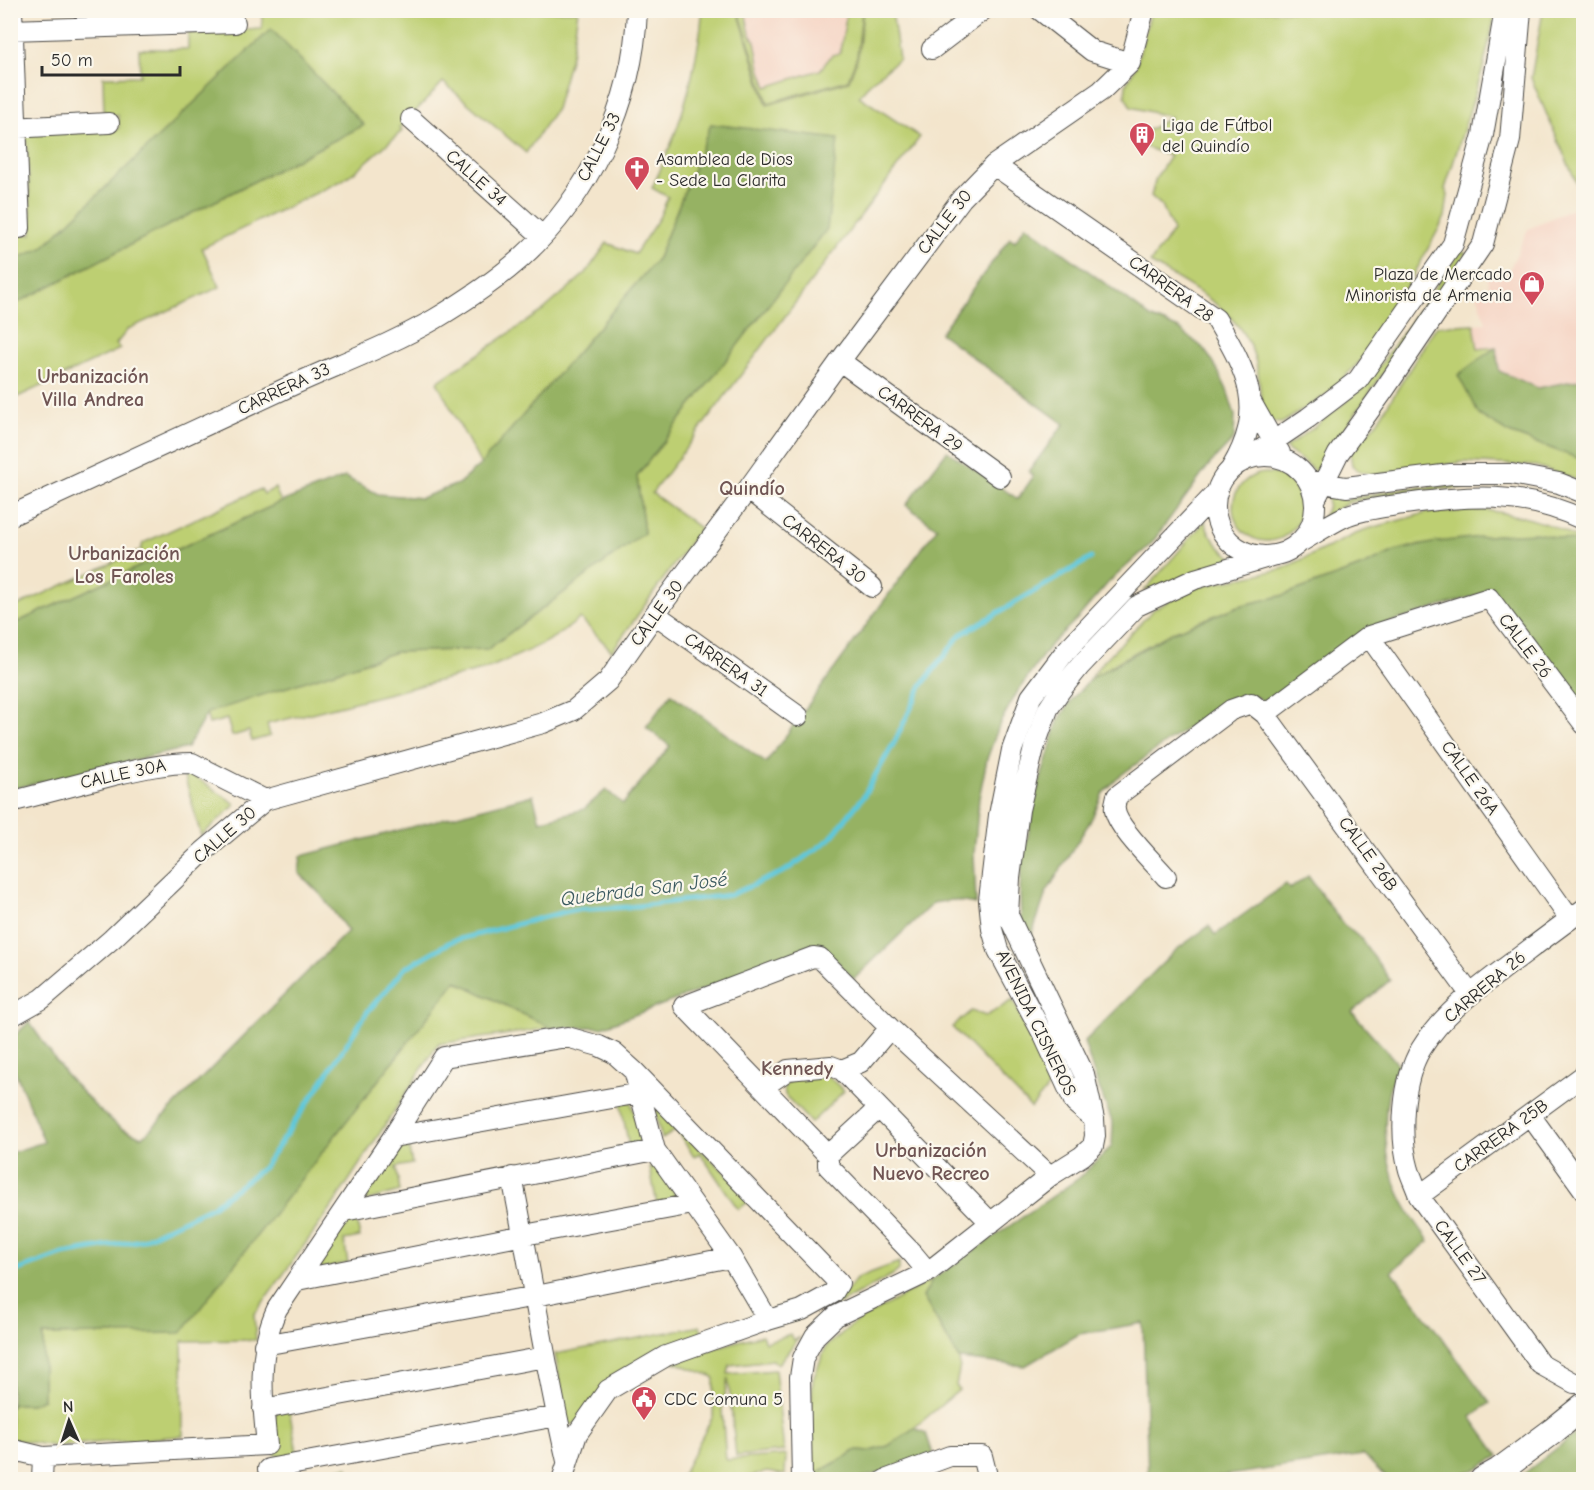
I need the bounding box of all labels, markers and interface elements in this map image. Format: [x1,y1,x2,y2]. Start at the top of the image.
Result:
scale bar [42,39,180,77]
text: 50 m [51,50,93,71]
street label: CALLE 33 [573,109,625,185]
place label: Liga de Fútbol del Quindío [1162,115,1272,157]
building icon: Liga de Fútbol del Quindío [1127,120,1157,158]
street label: CALLE 34 [441,145,511,211]
place label: Asamblea de Dios - Sede La Clarita [656,149,793,191]
church icon: Asamblea de Dios - Sede La Clarita [622,154,652,192]
street label: CALLE 30 [913,185,977,259]
street label: CARRERA 28 [1124,251,1218,327]
place label: Plaza de Mercado Minorista de Armenia [1345,264,1512,306]
shop icon: Plaza de Mercado Minorista de Armenia [1517,269,1547,307]
street label: CARRERA 33 [235,359,333,419]
district label: Urbanización Villa Andrea [37,365,149,411]
street label: CARRERA 29 [873,381,967,457]
district label: Quindío [719,477,785,500]
street label: CARRERA 30 [778,510,870,588]
district label: Urbanización Los Faroles [68,542,180,588]
street label: CALLE 30 [626,576,688,650]
street label: CALLE 26 [1494,610,1556,682]
street label: CARRERA 31 [680,629,772,701]
street label: CALLE 26A [1437,737,1503,819]
street label: CALLE 30A [78,755,168,793]
street label: CALLE 30 [189,802,261,868]
street label: CALLE 26B [1334,813,1402,895]
water label: Quebrada San José [559,867,729,911]
street label: AVENIDA CISNEROS [992,947,1080,1099]
street label: CARRERA 26 [1440,947,1530,1027]
district label: Kennedy [761,1057,834,1080]
street label: CARRERA 25B [1450,1095,1552,1177]
district label: Urbanización Nuevo Recreo [872,1139,990,1185]
street label: CALLE 27 [1430,1216,1491,1289]
public building icon: CDC Comuna 5 [629,1384,659,1422]
place label: CDC Comuna 5 [664,1389,783,1410]
north arrow [39,1391,99,1451]
text: N [63,1398,74,1416]

